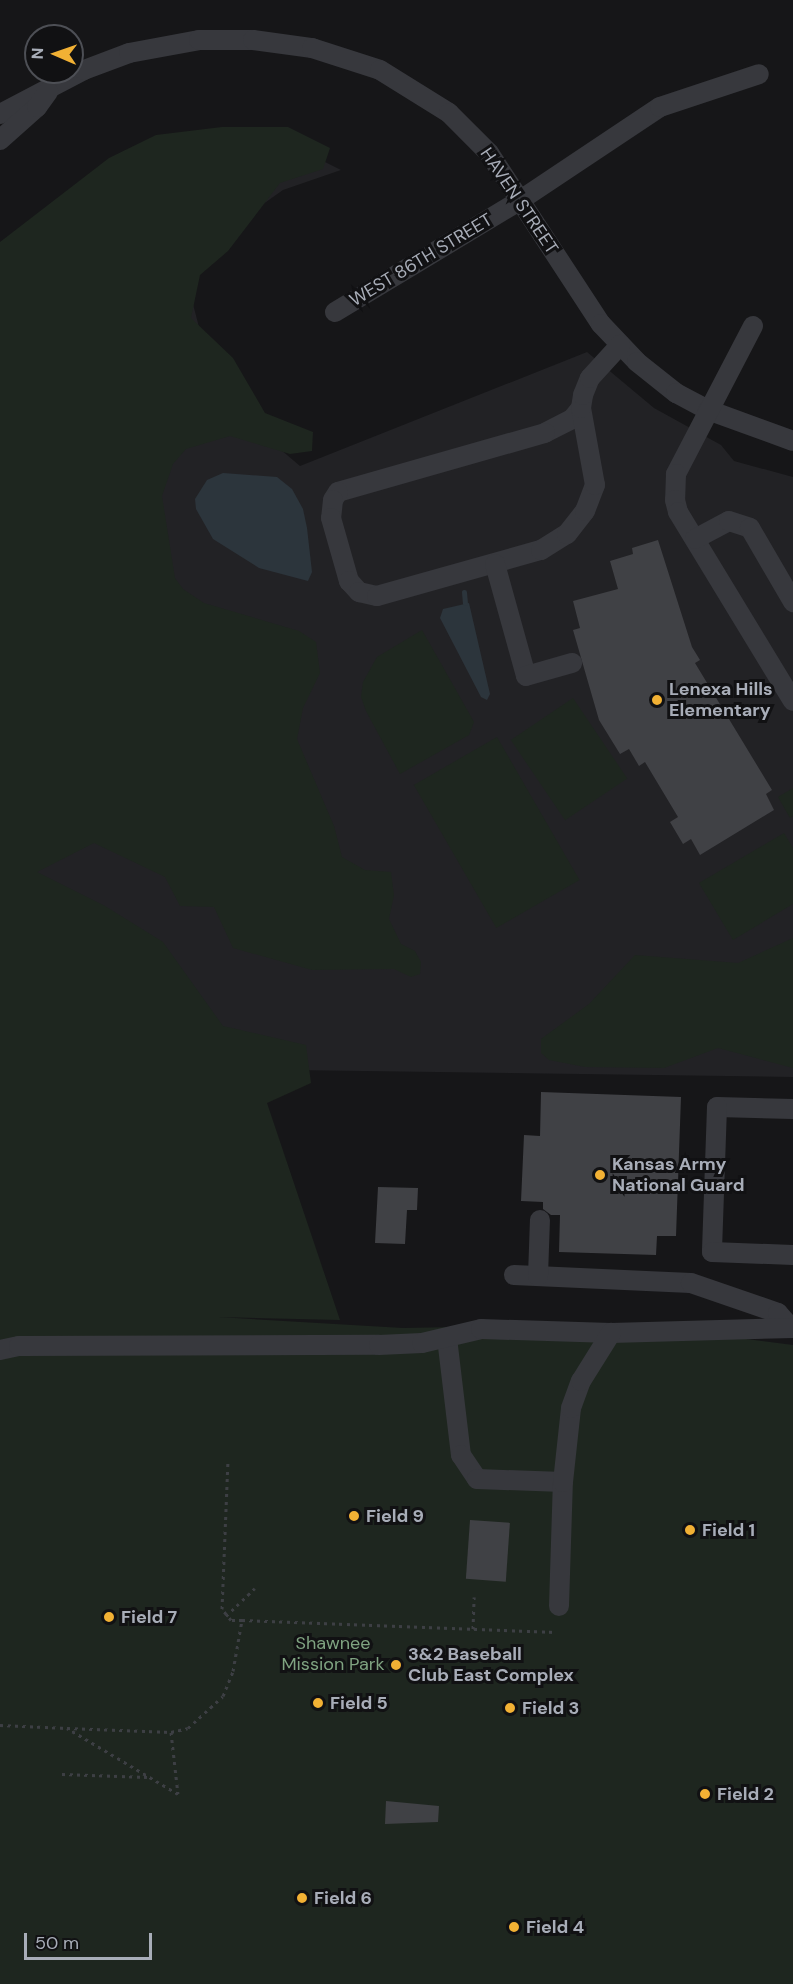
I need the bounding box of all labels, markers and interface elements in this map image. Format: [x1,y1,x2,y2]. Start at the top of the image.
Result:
north arrow [24,24,84,84]
text: N [27,47,48,60]
street label: HAVEN STREET [476,144,562,258]
street label: WEST 86TH STREET [346,209,496,311]
place label: Lenexa Hills Elementary [669,679,773,722]
marker: Lenexa Hills Elementary [650,693,664,707]
place label: Kansas Army National Guard [612,1154,745,1196]
marker: Kansas Army National Guard [593,1168,607,1182]
place label: Field 9 [366,1505,424,1527]
marker: Field 9 [347,1509,361,1523]
place label: Field 1 [702,1519,755,1541]
marker: Field 1 [683,1523,697,1537]
place label: Field 7 [121,1606,177,1628]
marker: Field 7 [102,1610,116,1624]
park label: Shawnee Mission Park [281,1633,385,1676]
place label: 3&2 Baseball Club East Complex [408,1644,574,1686]
marker: 3&2 Baseball Club East Complex [389,1658,403,1672]
place label: Field 5 [330,1692,388,1714]
marker: Field 5 [311,1696,325,1710]
place label: Field 3 [522,1697,579,1719]
marker: Field 3 [503,1701,517,1715]
place label: Field 2 [717,1783,774,1805]
marker: Field 2 [698,1787,712,1801]
place label: Field 6 [314,1887,372,1909]
marker: Field 6 [295,1891,309,1905]
place label: Field 4 [526,1916,584,1938]
marker: Field 4 [507,1920,521,1934]
scale bar [27,1921,154,1959]
text: 50 m [35,1931,79,1955]

